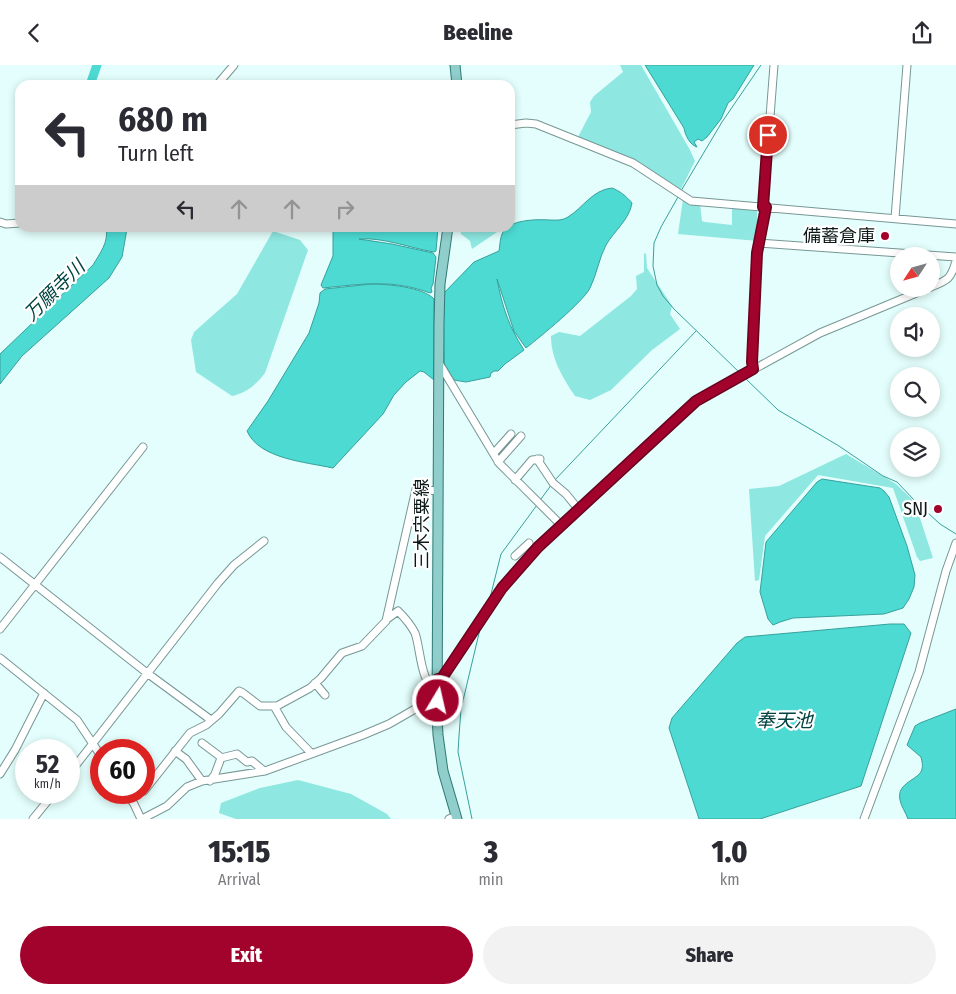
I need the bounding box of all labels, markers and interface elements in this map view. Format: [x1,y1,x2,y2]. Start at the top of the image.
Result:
icon: back [20,19,48,47]
text: Beeline [443,19,513,46]
icon: share [908,19,936,47]
text: 680 m [118,98,208,140]
icon: left [35,100,100,165]
pin [747,114,789,156]
icon: arrive [754,121,782,149]
text: Turn left [118,140,194,167]
icon: left [172,195,200,223]
icon: ahead [225,195,253,223]
icon: ahead [278,195,306,223]
icon: right [331,195,359,223]
place label: 備蓄倉庫 [803,225,875,247]
marker: 備蓄倉庫 [879,230,891,242]
north arrow [890,247,940,297]
map controls [890,247,940,477]
water label: 万願寺川 [19,254,91,325]
button: sound [890,307,940,357]
button: search [890,367,940,417]
button: layers [890,427,940,477]
street label: 三木宍粟線 [411,479,433,569]
place label: SNJ [903,498,928,520]
marker: SNJ [932,503,944,515]
position arrow [411,674,463,726]
water label: 奉天池 [755,709,814,732]
speed limit sign: 60 [90,739,155,804]
text: 52 [36,750,59,780]
text: km/h [34,777,61,791]
text: 15:15 [208,834,270,870]
text: 3 [484,834,498,870]
text: 1.0 [712,834,748,870]
text: Arrival [218,870,260,889]
text: min [479,870,503,889]
text: km [720,870,740,889]
button: Exit [20,926,473,984]
button: Share [483,926,936,984]

